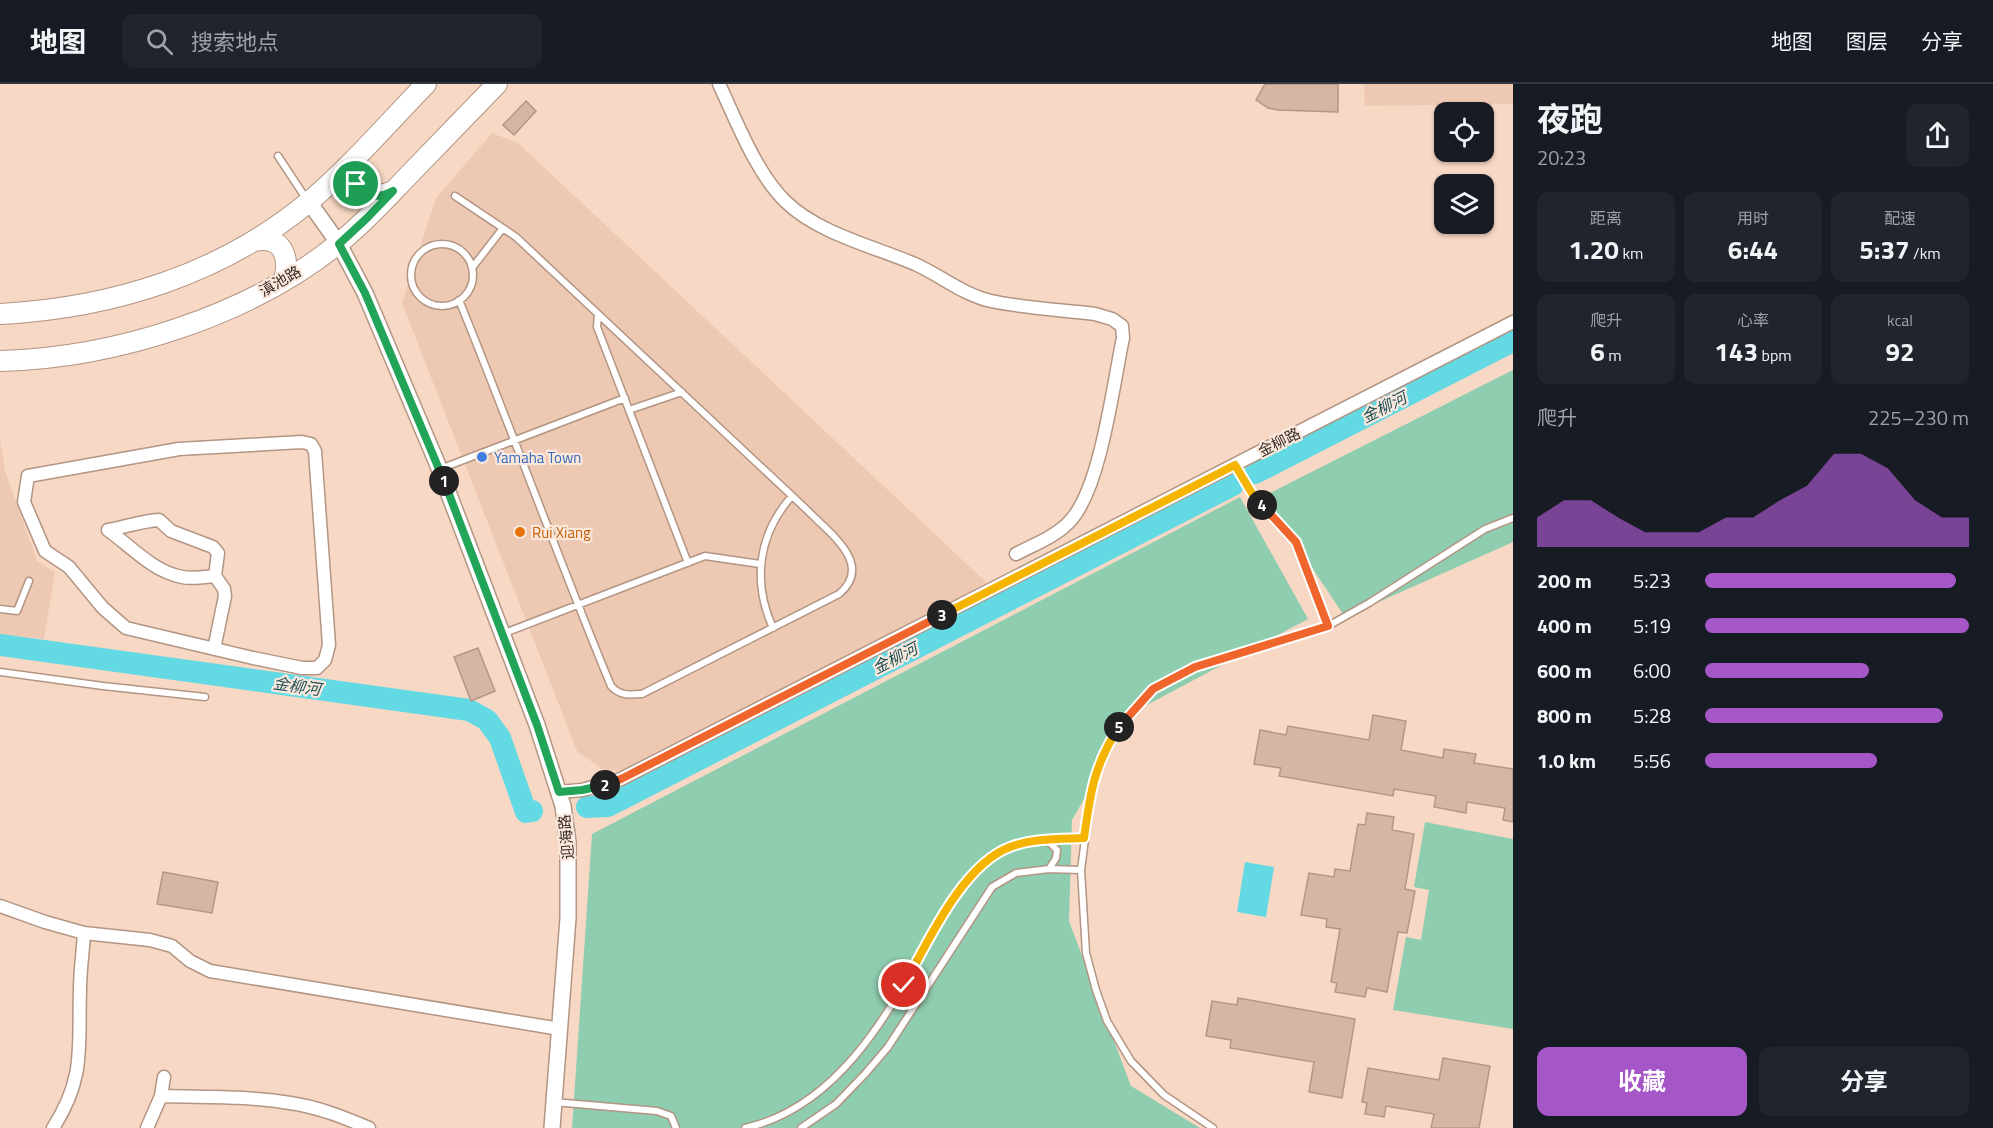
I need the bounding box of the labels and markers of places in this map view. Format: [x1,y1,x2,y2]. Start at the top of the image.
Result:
pin [330,158,381,209]
place label: Yamaha Town [494,446,581,469]
marker: Yamaha Town [475,450,489,464]
pin: 1 [429,466,459,496]
pin: 4 [1247,490,1277,520]
place label: Rui Xiang [532,521,591,544]
marker: Rui Xiang [513,525,527,539]
pin: 3 [927,600,957,630]
pin: 5 [1104,712,1134,742]
pin: 2 [590,770,620,800]
pin [878,959,929,1010]

